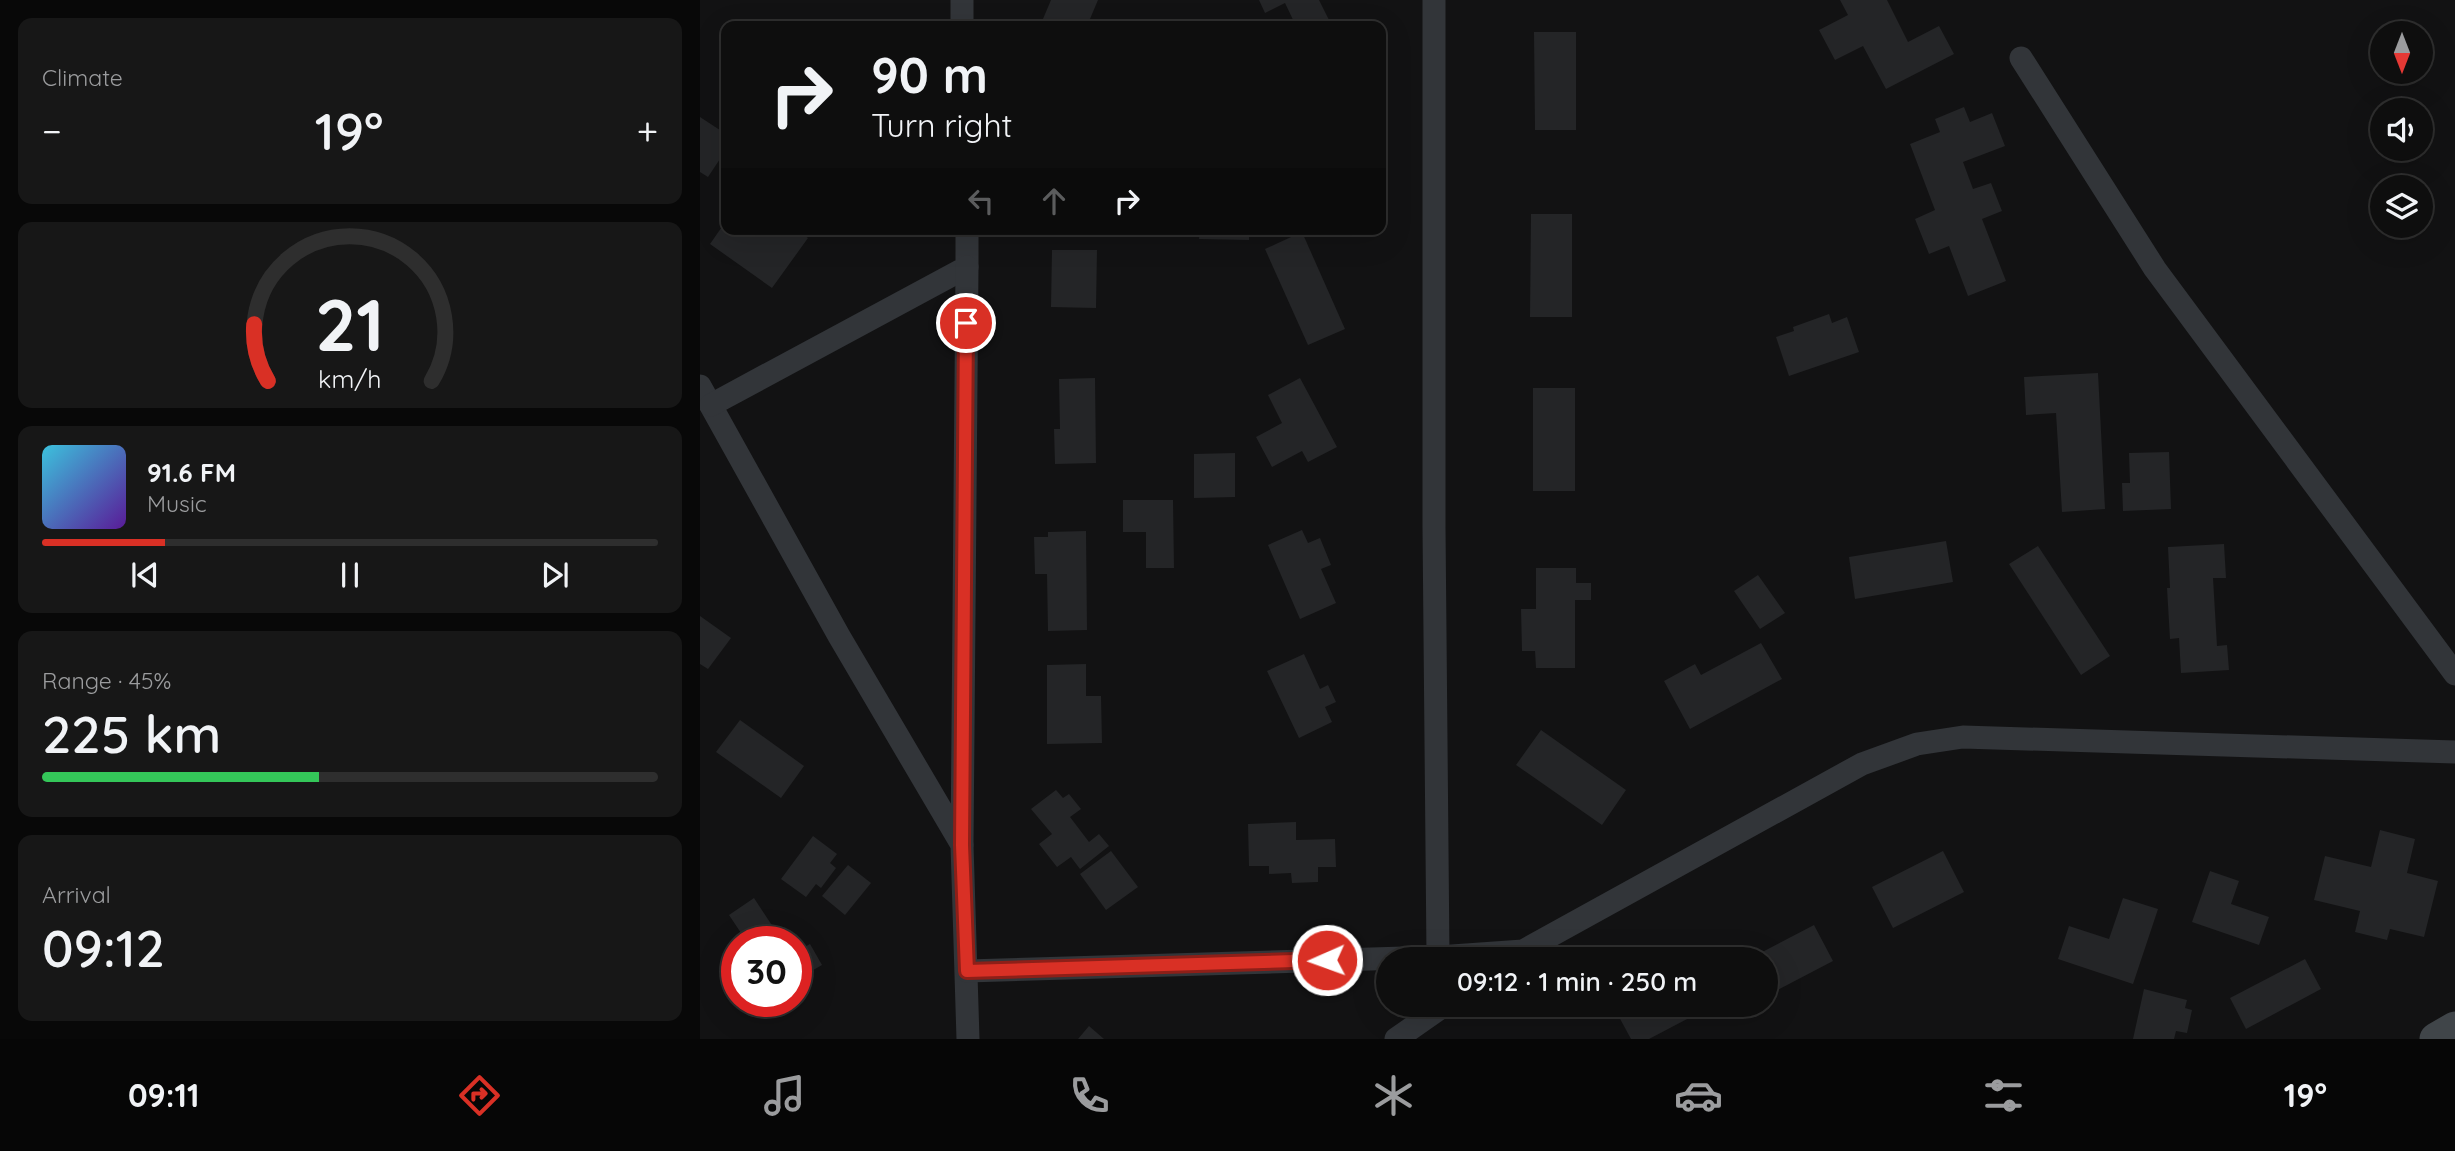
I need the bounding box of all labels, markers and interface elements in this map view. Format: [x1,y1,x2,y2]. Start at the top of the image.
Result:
north arrow [2370,21,2432,84]
map controls [2370,21,2433,238]
text: 90 m [871,44,988,105]
icon: right [756,49,847,140]
text: Climate [42,63,123,92]
text: 19° [315,98,384,163]
button: sound [2370,98,2433,161]
text: Turn right [871,105,1012,145]
text: − [42,107,62,155]
text: + [637,107,658,155]
button: layers [2370,175,2433,238]
icon: left [962,182,1000,220]
icon: ahead [1035,182,1073,220]
icon: right [1108,182,1146,220]
text: 21 [315,279,385,370]
pin [936,293,996,353]
icon: arrive [947,304,985,342]
text: km/h [318,363,382,394]
text: 91.6 FM [147,456,236,489]
text: Music [147,489,207,518]
icon: previous [126,556,164,594]
icon: pause [331,556,369,594]
icon: next [536,556,574,594]
text: Range · 45% [42,666,171,695]
text: 225 km [42,701,221,766]
text: Arrival [42,880,111,909]
text: 09:12 [42,915,165,980]
position arrow [1290,923,1364,997]
speed limit sign: 30 [721,926,812,1017]
text: 09:12 · 1 min · 250 m [1457,965,1697,998]
icon: directions [455,1071,504,1120]
icon: music [760,1071,809,1120]
icon: phone [1065,1071,1114,1120]
icon: climate [1369,1071,1418,1120]
icon: car [1674,1071,1723,1120]
icon: filters [1979,1071,2028,1120]
text: 09:11 [128,1075,199,1115]
text: 19° [2284,1075,2327,1115]

